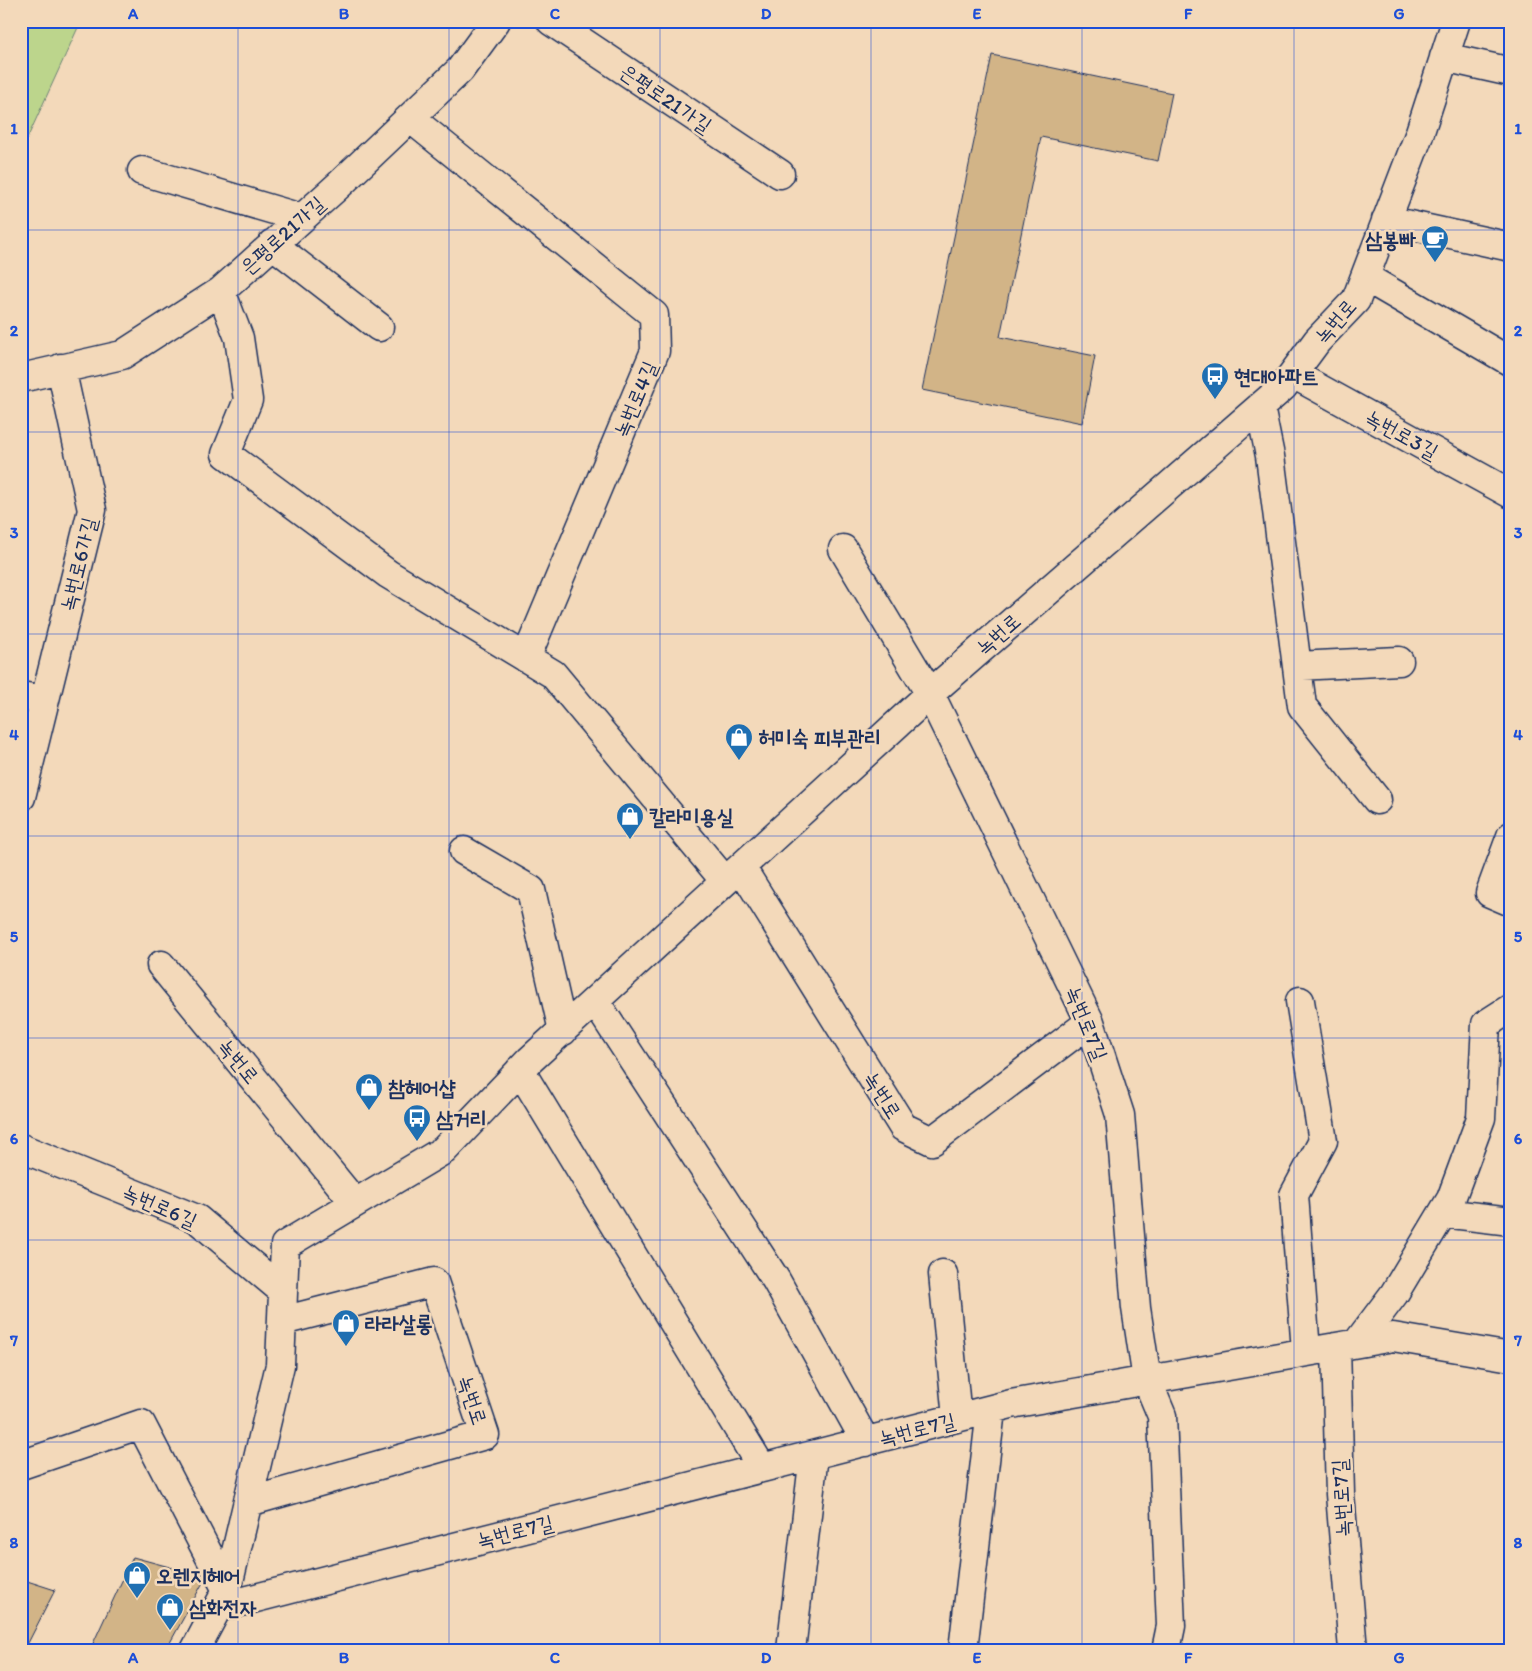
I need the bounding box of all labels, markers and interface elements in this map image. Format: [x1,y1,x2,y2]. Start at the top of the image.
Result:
text: A [127,4,139,23]
text: B [339,4,350,23]
text: C [550,4,561,23]
text: D [761,4,772,23]
text: E [973,4,982,23]
text: F [1184,4,1193,23]
text: G [1393,4,1405,23]
street label: 은평로21가길 [615,58,717,138]
text: 1 [10,119,18,138]
text: 1 [1514,119,1522,138]
street label: 은평로21가길 [235,190,330,280]
cafe icon: 삼봉빠 [1420,224,1450,263]
place label: 삼봉빠 [1365,227,1416,252]
street label: 녹번로 [1309,294,1361,348]
text: 2 [10,321,19,340]
text: 2 [1514,321,1523,340]
street label: 녹번로4길 [608,357,662,441]
bus stop icon: 현대아파트 [1200,361,1230,400]
place label: 현대아파트 [1234,364,1319,389]
street label: 녹번로3길 [1361,404,1443,464]
street label: 녹번로6가길 [54,515,102,613]
text: 3 [10,523,19,542]
text: 3 [1514,523,1523,542]
street label: 녹번로 [971,608,1025,660]
shop icon: 허미숙 피부관리 [724,722,754,761]
text: 4 [9,725,19,744]
place label: 허미숙 피부관리 [758,725,881,750]
text: 4 [1513,725,1523,744]
shop icon: 칼라미용실 [615,801,645,840]
place label: 칼라미용실 [649,804,734,829]
text: 5 [10,927,19,946]
text: 5 [1514,927,1523,946]
street label: 녹번로7길 [1061,982,1113,1064]
street label: 녹번로 [213,1033,265,1089]
street label: 녹번로 [859,1067,907,1123]
shop icon: 참헤어샵 [354,1072,384,1111]
place label: 참헤어샵 [388,1075,456,1100]
bus stop icon: 삼거리 [402,1103,432,1142]
place label: 삼거리 [436,1106,487,1131]
text: 6 [10,1129,19,1148]
text: 6 [1514,1129,1523,1148]
street label: 녹번로6길 [119,1179,201,1233]
shop icon: 라라살롱 [331,1308,361,1347]
place label: 라라살롱 [365,1311,433,1336]
text: 7 [9,1331,18,1350]
text: 7 [1513,1331,1522,1350]
street label: 녹번로 [453,1372,493,1428]
street label: 녹번로7길 [876,1407,958,1451]
street label: 녹번로7길 [1326,1458,1356,1538]
street label: 녹번로7길 [474,1509,556,1553]
text: 8 [10,1533,19,1552]
text: 8 [1514,1533,1523,1552]
shop icon: 오렌지헤어 [122,1560,152,1599]
place label: 오렌지헤어 [156,1563,241,1588]
shop icon: 삼화전자 [155,1592,185,1631]
place label: 삼화전자 [189,1595,257,1620]
text: A [127,1648,139,1667]
text: B [339,1648,350,1667]
text: C [550,1648,561,1667]
text: D [761,1648,772,1667]
text: E [973,1648,982,1667]
text: F [1184,1648,1193,1667]
text: G [1393,1648,1405,1667]

